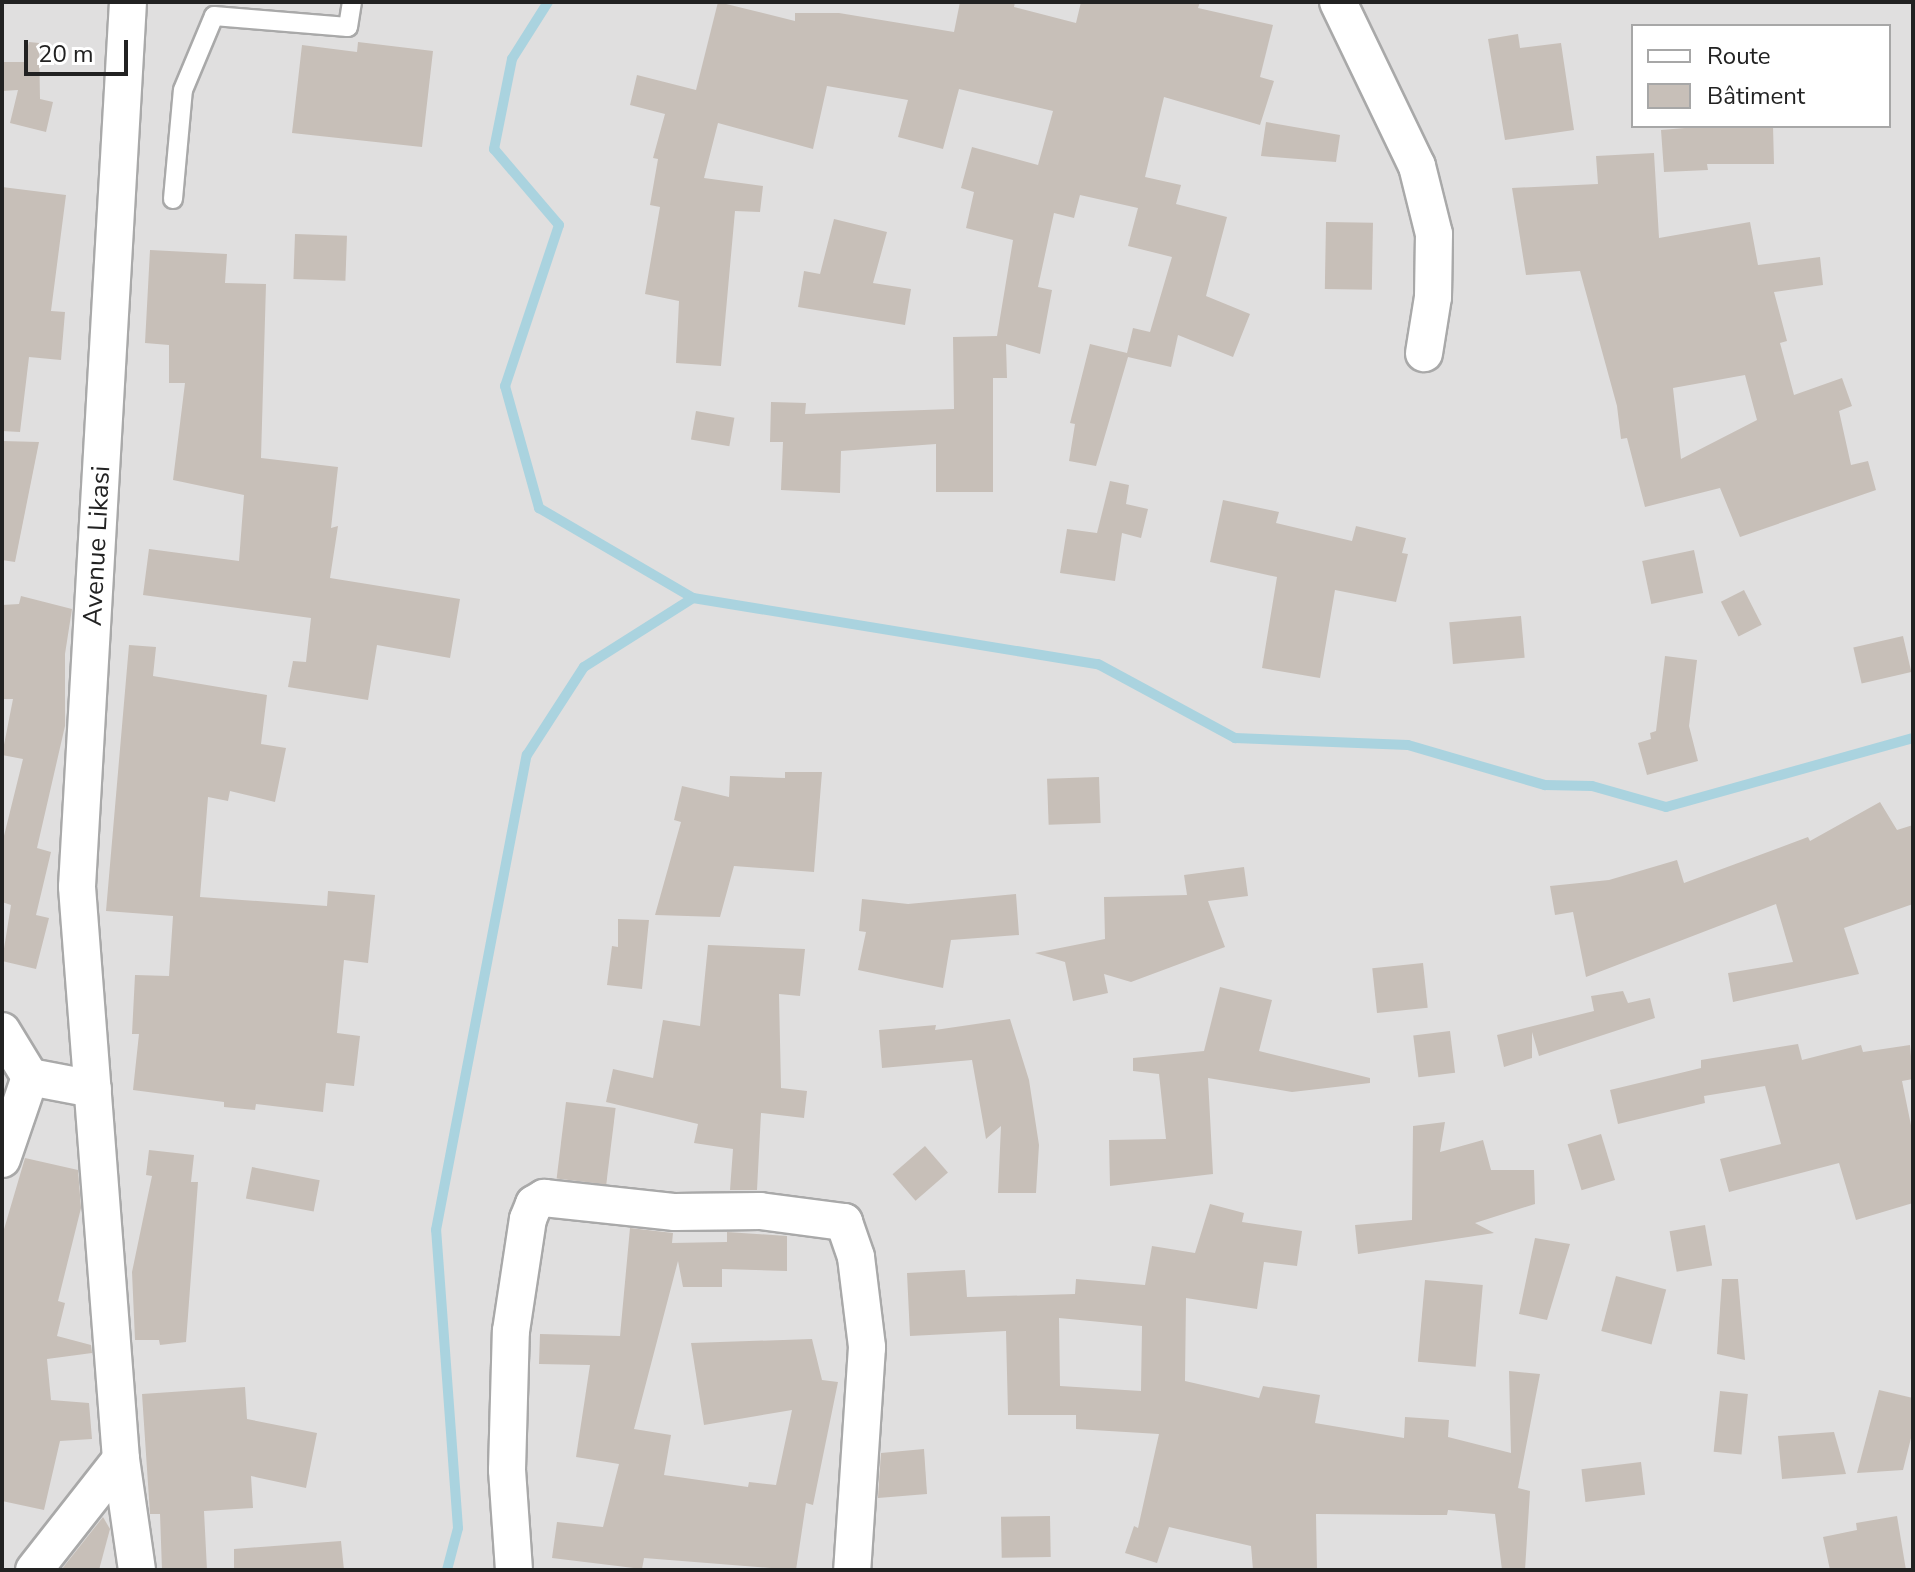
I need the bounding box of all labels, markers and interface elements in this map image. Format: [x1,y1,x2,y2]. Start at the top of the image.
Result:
scale bar [28,24,132,74]
legend [1631,24,1891,128]
text: 20 m [38,38,94,70]
text: Route [1707,40,1771,72]
text: Bâtiment [1707,80,1805,112]
street label: Avenue Likasi [77,465,117,627]

